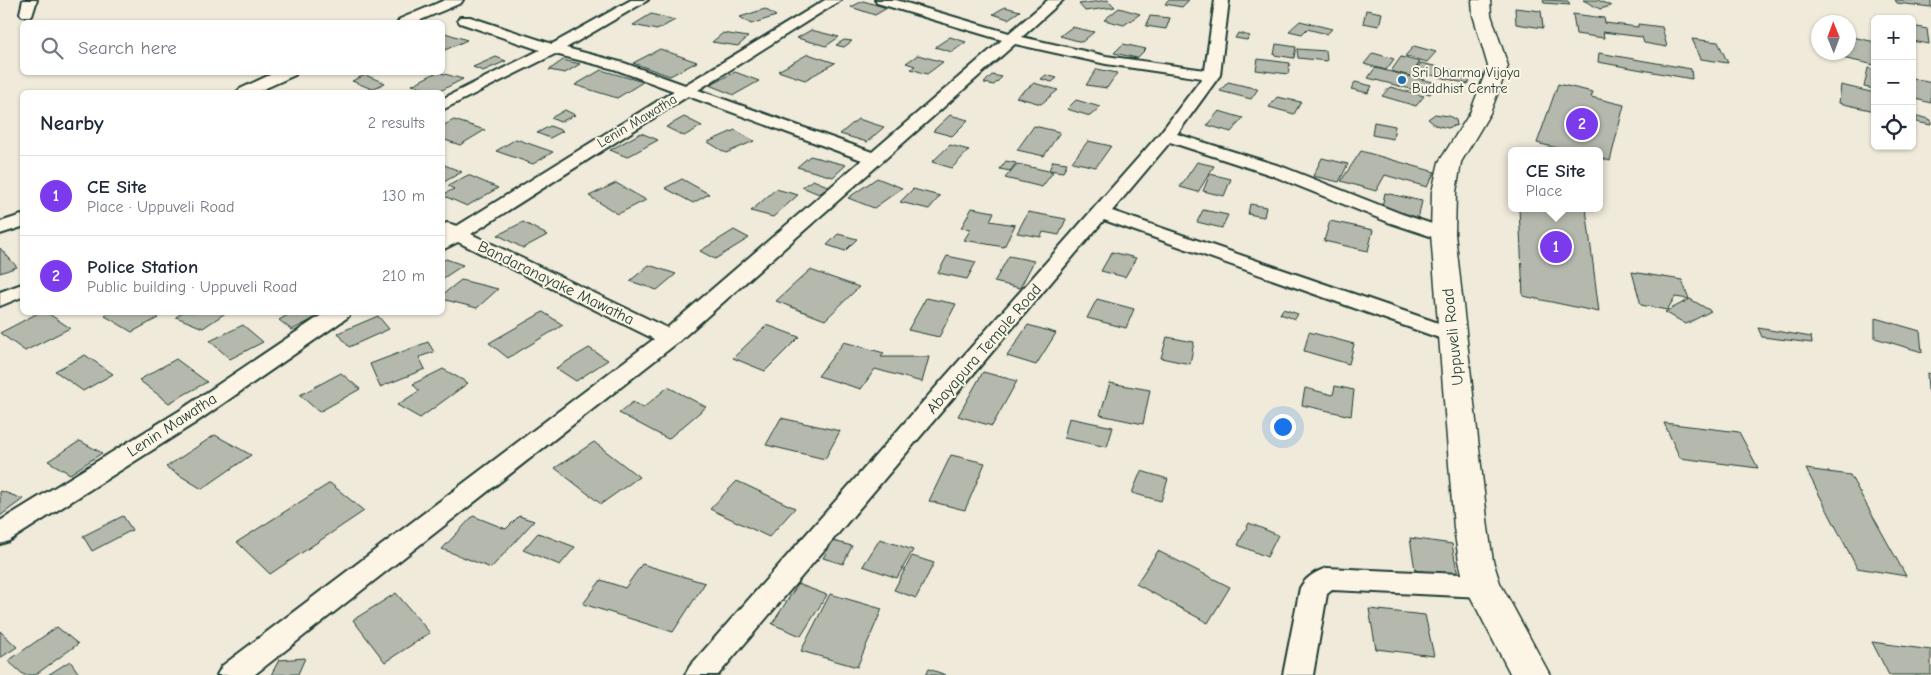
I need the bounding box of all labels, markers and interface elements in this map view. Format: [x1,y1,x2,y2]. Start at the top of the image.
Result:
north arrow [1811,15,1856,60]
map controls [1871,15,1916,150]
button: + [1871,15,1916,60]
search box [20,20,445,75]
icon: search [38,34,66,62]
text: Search here [78,37,177,59]
button: − [1871,60,1916,105]
place label: Sri Dharma Vijaya Buddhist Centre [1412,64,1520,97]
marker: Sri Dharma Vijaya Buddhist Centre [1396,74,1408,86]
street label: Lenin Mawatha [594,90,680,152]
pin: 2 [1566,105,1598,143]
button: locate [1871,105,1916,150]
text: Nearby [40,111,104,135]
text: 2 results [368,114,425,132]
popup [1508,147,1603,212]
text: CE Site [1526,160,1585,182]
text: CE Site [87,176,147,198]
text: Place [1526,182,1562,200]
text: 1 [53,187,59,205]
text: 130 m [382,187,425,205]
text: Place · Uppuveli Road [87,198,235,216]
pin: 1 [1540,228,1572,266]
street label: Bandaranayake Mawatha [475,237,637,329]
text: Police Station [87,256,198,278]
text: 2 [52,267,60,285]
text: 210 m [382,267,425,285]
text: Public building · Uppuveli Road [87,278,297,296]
street label: Abayapura Temple Road [923,281,1045,417]
street label: Uppuveli Road [1439,288,1467,386]
street label: Lenin Mawatha [124,389,220,461]
your location [1270,414,1296,440]

